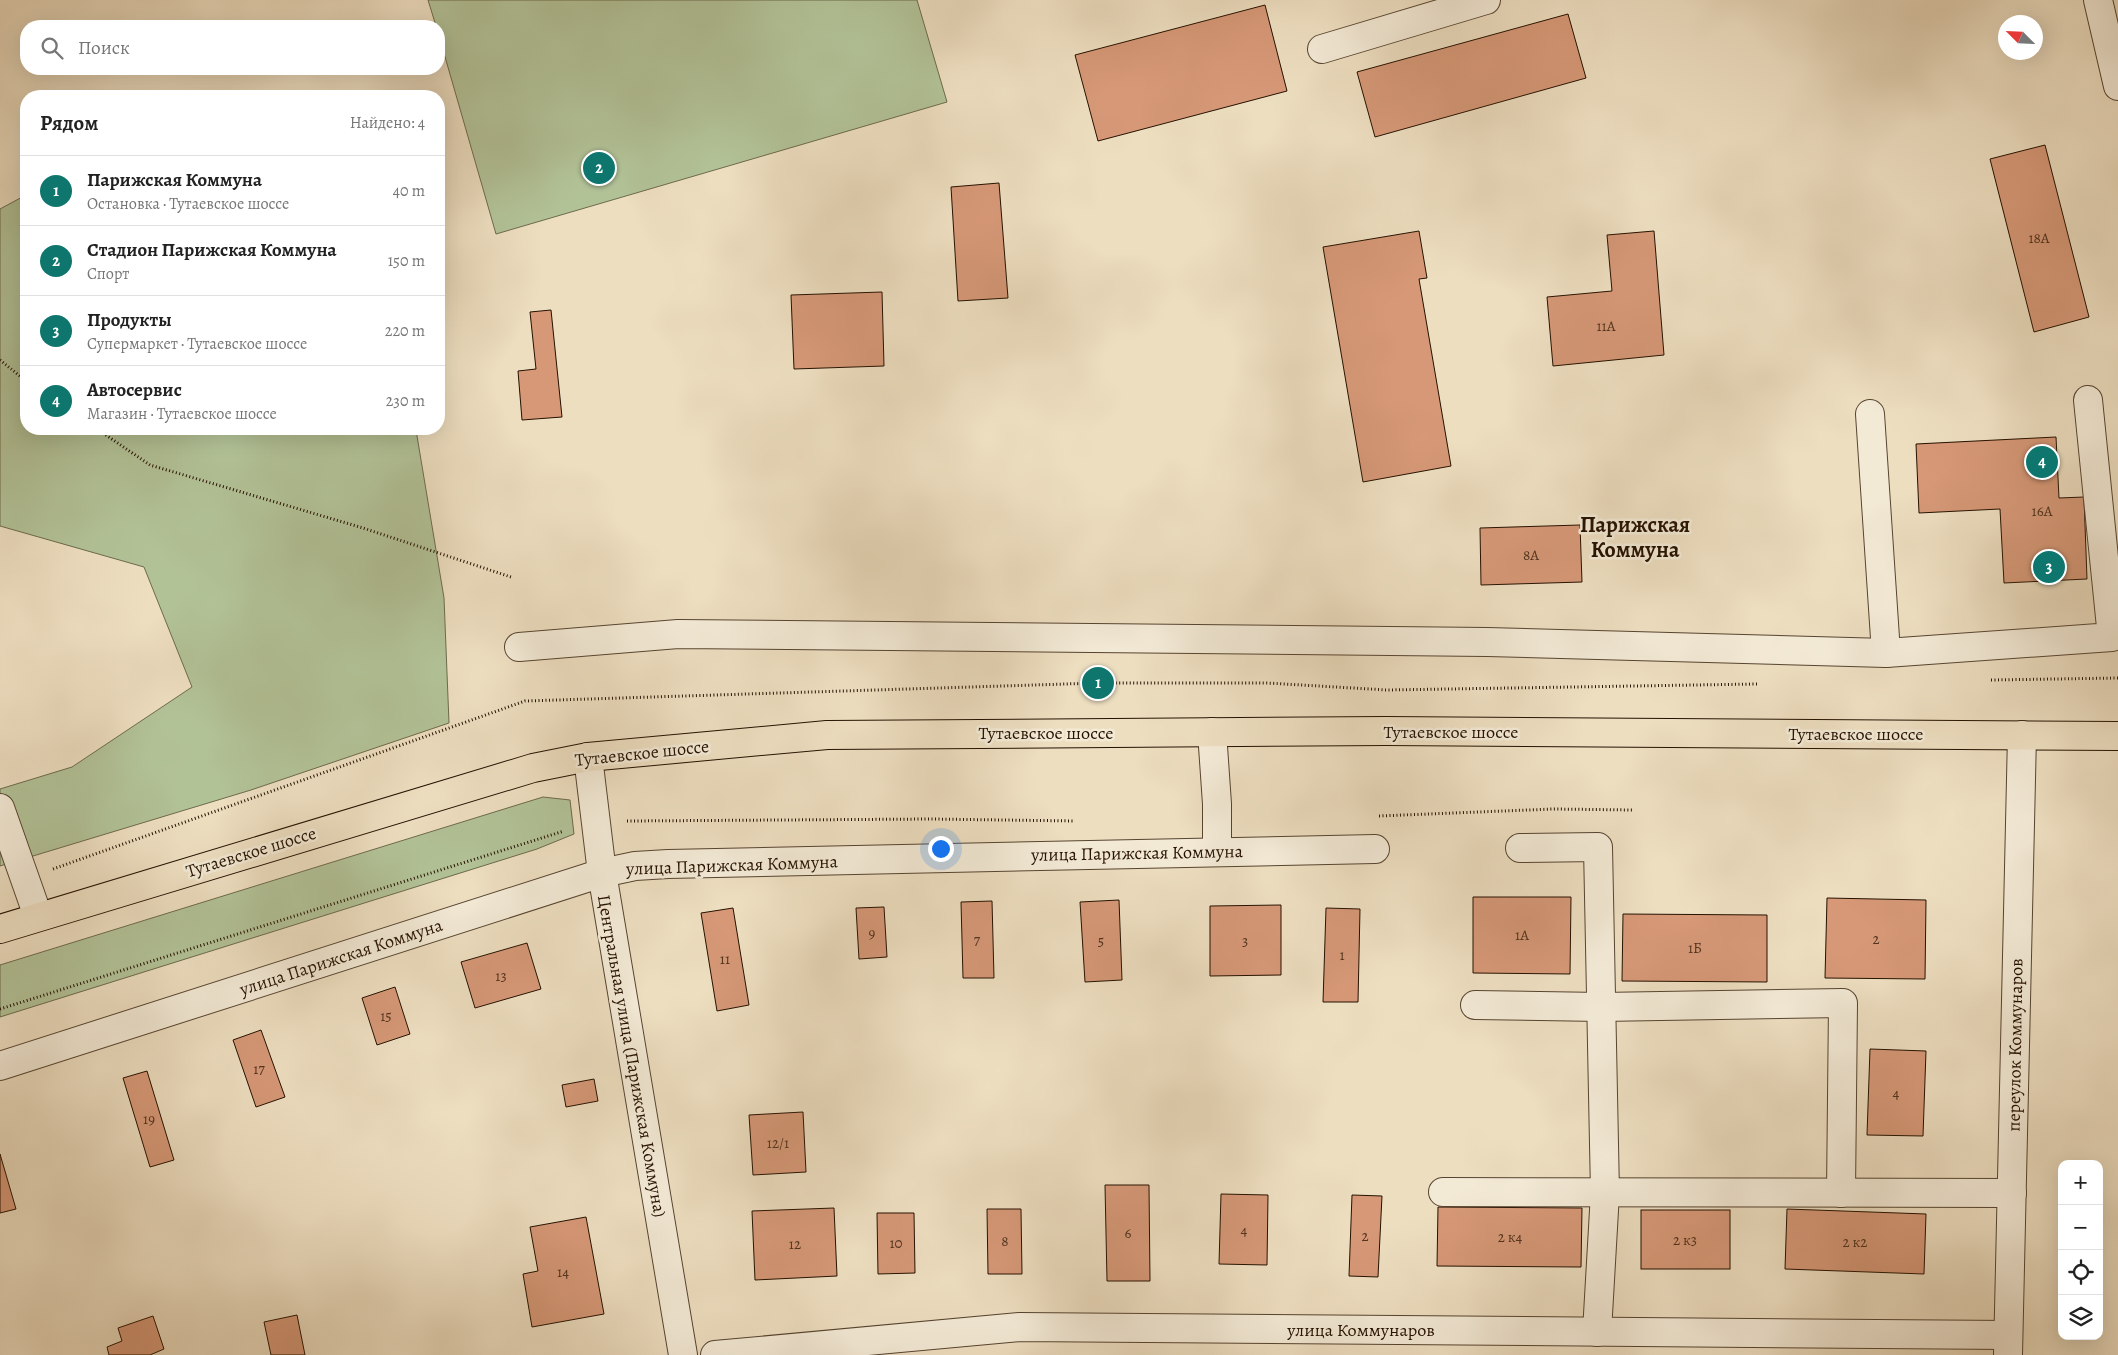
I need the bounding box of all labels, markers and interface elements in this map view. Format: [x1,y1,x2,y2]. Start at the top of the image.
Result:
north arrow [1998,15,2043,60]
search box [20,20,445,75]
icon: search [38,34,66,62]
text: Поиск [78,35,130,61]
text: Рядом [40,109,98,137]
text: Найдено: 4 [350,112,425,134]
pin: 2 [583,149,615,187]
text: Парижская Коммуна [87,167,262,193]
text: 1 [53,180,59,202]
text: 40 m [393,180,425,202]
text: Остановка · Тутаевское шоссе [87,193,289,215]
house number: 18А [2028,228,2050,248]
text: Стадион Парижская Коммуна [87,237,337,263]
text: 2 [52,250,60,272]
text: 150 m [388,250,425,272]
text: Спорт [87,263,129,285]
text: Продукты [87,307,172,333]
house number: 11А [1596,316,1616,336]
text: 3 [53,320,59,342]
text: 220 m [385,320,425,342]
text: Супермаркет · Тутаевское шоссе [87,333,307,355]
text: Автосервис [87,377,182,403]
text: 4 [52,390,60,412]
text: 230 m [386,390,425,412]
text: Магазин · Тутаевское шоссе [87,403,277,425]
pin: 4 [2026,443,2058,481]
house number: 16А [2032,501,2053,521]
district label: Парижская Коммуна [1580,510,1690,565]
house number: 8А [1523,545,1539,565]
pin: 3 [2033,548,2065,586]
pin: 1 [1082,664,1114,702]
street label: Тутаевское шоссе [1384,720,1518,744]
street label: Тутаевское шоссе [979,721,1113,745]
street label: Тутаевское шоссе [1789,722,1923,746]
street label: Тутаевское шоссе [574,734,710,772]
street label: Тутаевское шоссе [183,821,319,883]
your location [928,836,954,862]
street label: улица Парижская Коммуна [1030,839,1244,867]
street label: улица Парижская Коммуна [625,849,839,881]
street label: Центральная улица (Парижская Коммуна) [592,893,672,1219]
street label: улица Парижская Коммуна [236,913,446,1001]
house number: 9 [869,923,876,943]
house number: 1А [1515,925,1529,945]
house number: 2 [1872,929,1880,949]
house number: 7 [974,930,981,950]
house number: 5 [1098,931,1104,951]
house number: 3 [1242,931,1248,951]
house number: 1Б [1688,938,1702,958]
house number: 1 [1339,945,1345,965]
house number: 11 [720,949,730,969]
street label: переулок Коммунаров [2001,958,2029,1132]
house number: 13 [495,966,507,986]
house number: 15 [380,1006,392,1026]
house number: 17 [253,1059,265,1079]
house number: 4 [1893,1083,1900,1103]
house number: 19 [143,1109,155,1129]
house number: 12/1 [767,1133,789,1153]
map controls [2058,1160,2103,1340]
button: + [2058,1160,2103,1205]
button: − [2058,1205,2103,1250]
house number: 4 [1241,1220,1248,1240]
house number: 6 [1125,1223,1132,1243]
house number: 2 [1361,1226,1369,1246]
house number: 2 к4 [1498,1227,1523,1247]
house number: 2 к3 [1673,1230,1697,1250]
house number: 8 [1001,1231,1009,1251]
house number: 2 к2 [1842,1232,1868,1252]
house number: 10 [889,1233,903,1253]
house number: 12 [789,1234,801,1254]
button: locate [2058,1250,2103,1295]
house number: 14 [557,1262,569,1282]
button: layers [2058,1295,2103,1340]
street label: улица Коммунаров [1286,1318,1435,1342]

